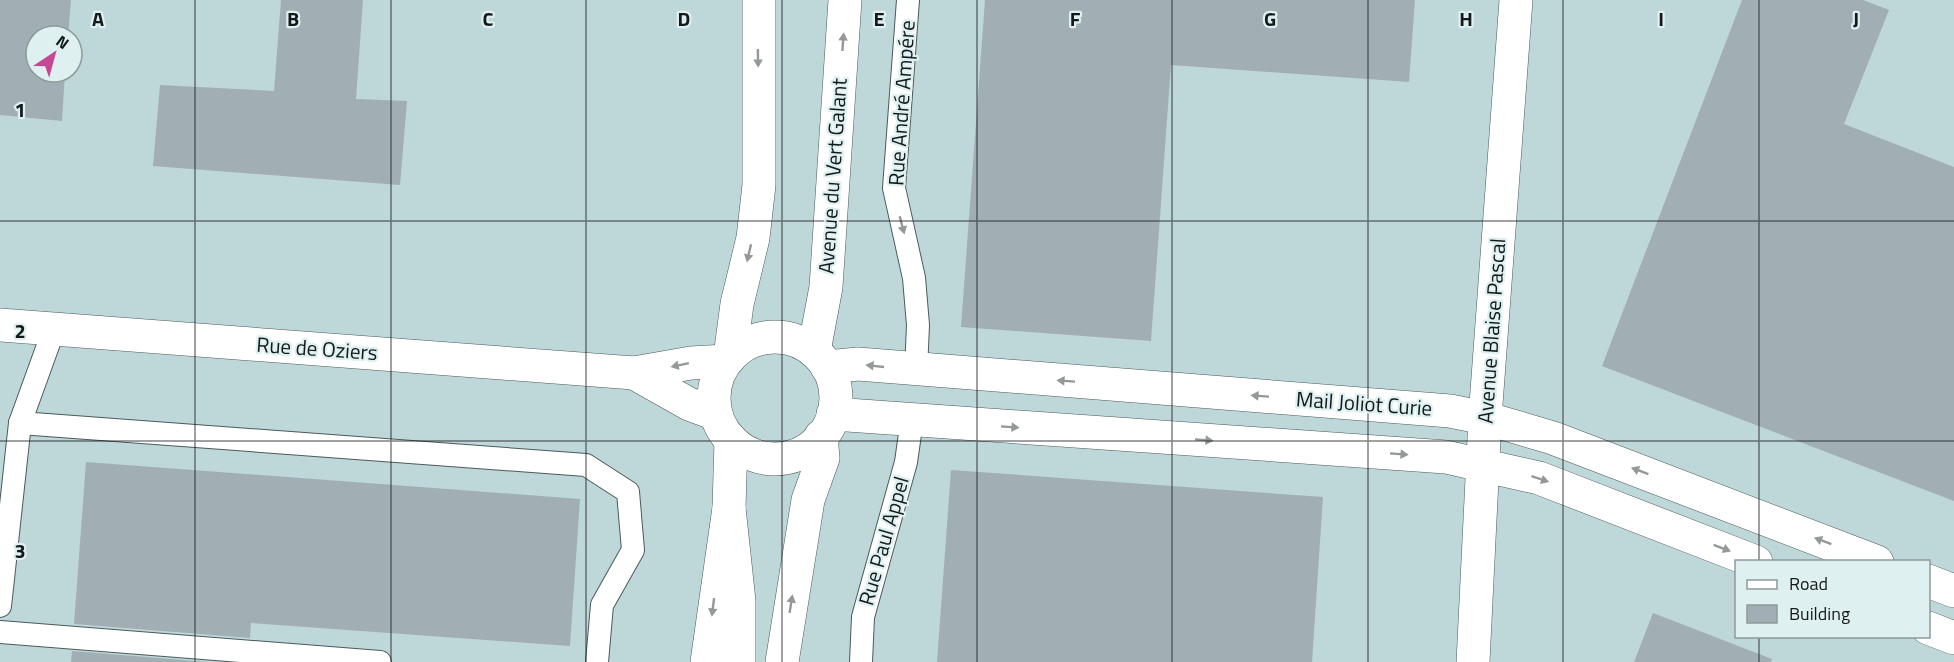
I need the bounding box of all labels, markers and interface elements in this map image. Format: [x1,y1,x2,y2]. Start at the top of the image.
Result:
text: A [92,3,104,34]
text: B [287,3,299,34]
text: C [483,3,494,34]
text: D [678,3,690,34]
text: E [873,3,885,34]
text: F [1070,3,1081,34]
text: G [1264,3,1276,34]
text: H [1459,3,1473,34]
text: I [1658,3,1664,34]
text: J [1853,3,1859,34]
street label: Rue André Ampére [879,19,923,187]
north arrow [24,24,84,84]
text: N [51,29,74,55]
one-way arrow [838,33,847,52]
one-way arrow [754,49,763,68]
street label: Avenue du Vert Galant [809,76,855,275]
text: 1 [14,94,26,125]
one-way arrow [897,216,907,234]
street label: Avenue Blaise Pascal [1469,237,1513,425]
one-way arrow [744,243,754,262]
text: 2 [14,315,26,346]
street label: Rue de Oziers [255,328,379,368]
one-way arrow [670,361,689,370]
one-way arrow [866,361,885,371]
one-way arrow [1056,376,1075,386]
street label: Mail Joliot Curie [1295,382,1433,424]
one-way arrow [1250,391,1269,401]
one-way arrow [1000,422,1019,432]
one-way arrow [1195,436,1214,445]
one-way arrow [1389,449,1408,458]
one-way arrow [1631,466,1649,476]
street label: Rue Paul Appel [849,472,917,609]
one-way arrow [1531,475,1549,484]
text: 3 [14,535,26,566]
one-way arrow [1814,535,1832,545]
one-way arrow [1713,544,1731,554]
legend [1735,560,1930,638]
text: Road [1789,570,1828,597]
one-way arrow [787,595,796,614]
one-way arrow [709,597,718,616]
text: Building [1789,600,1850,627]

